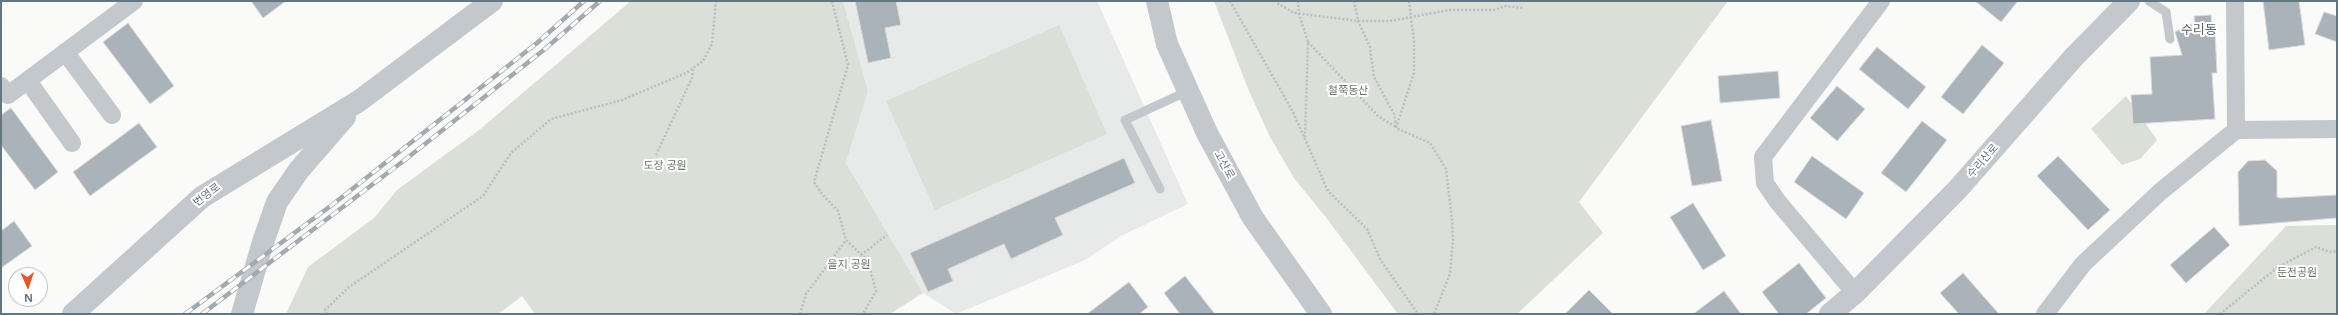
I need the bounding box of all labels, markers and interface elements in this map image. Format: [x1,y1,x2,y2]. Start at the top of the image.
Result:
district label: 수리동 [2181,22,2217,38]
park label: 철쭉동산 [1328,84,1368,98]
street label: 수리산로 [1965,141,2001,181]
street label: 고산로 [1211,149,1237,181]
park label: 도장 공원 [643,159,687,173]
street label: 번영로 [191,181,223,209]
park label: 을지 공원 [827,258,871,272]
park label: 둔전공원 [2277,266,2317,280]
north arrow [8,267,48,307]
text: N [24,291,33,306]

